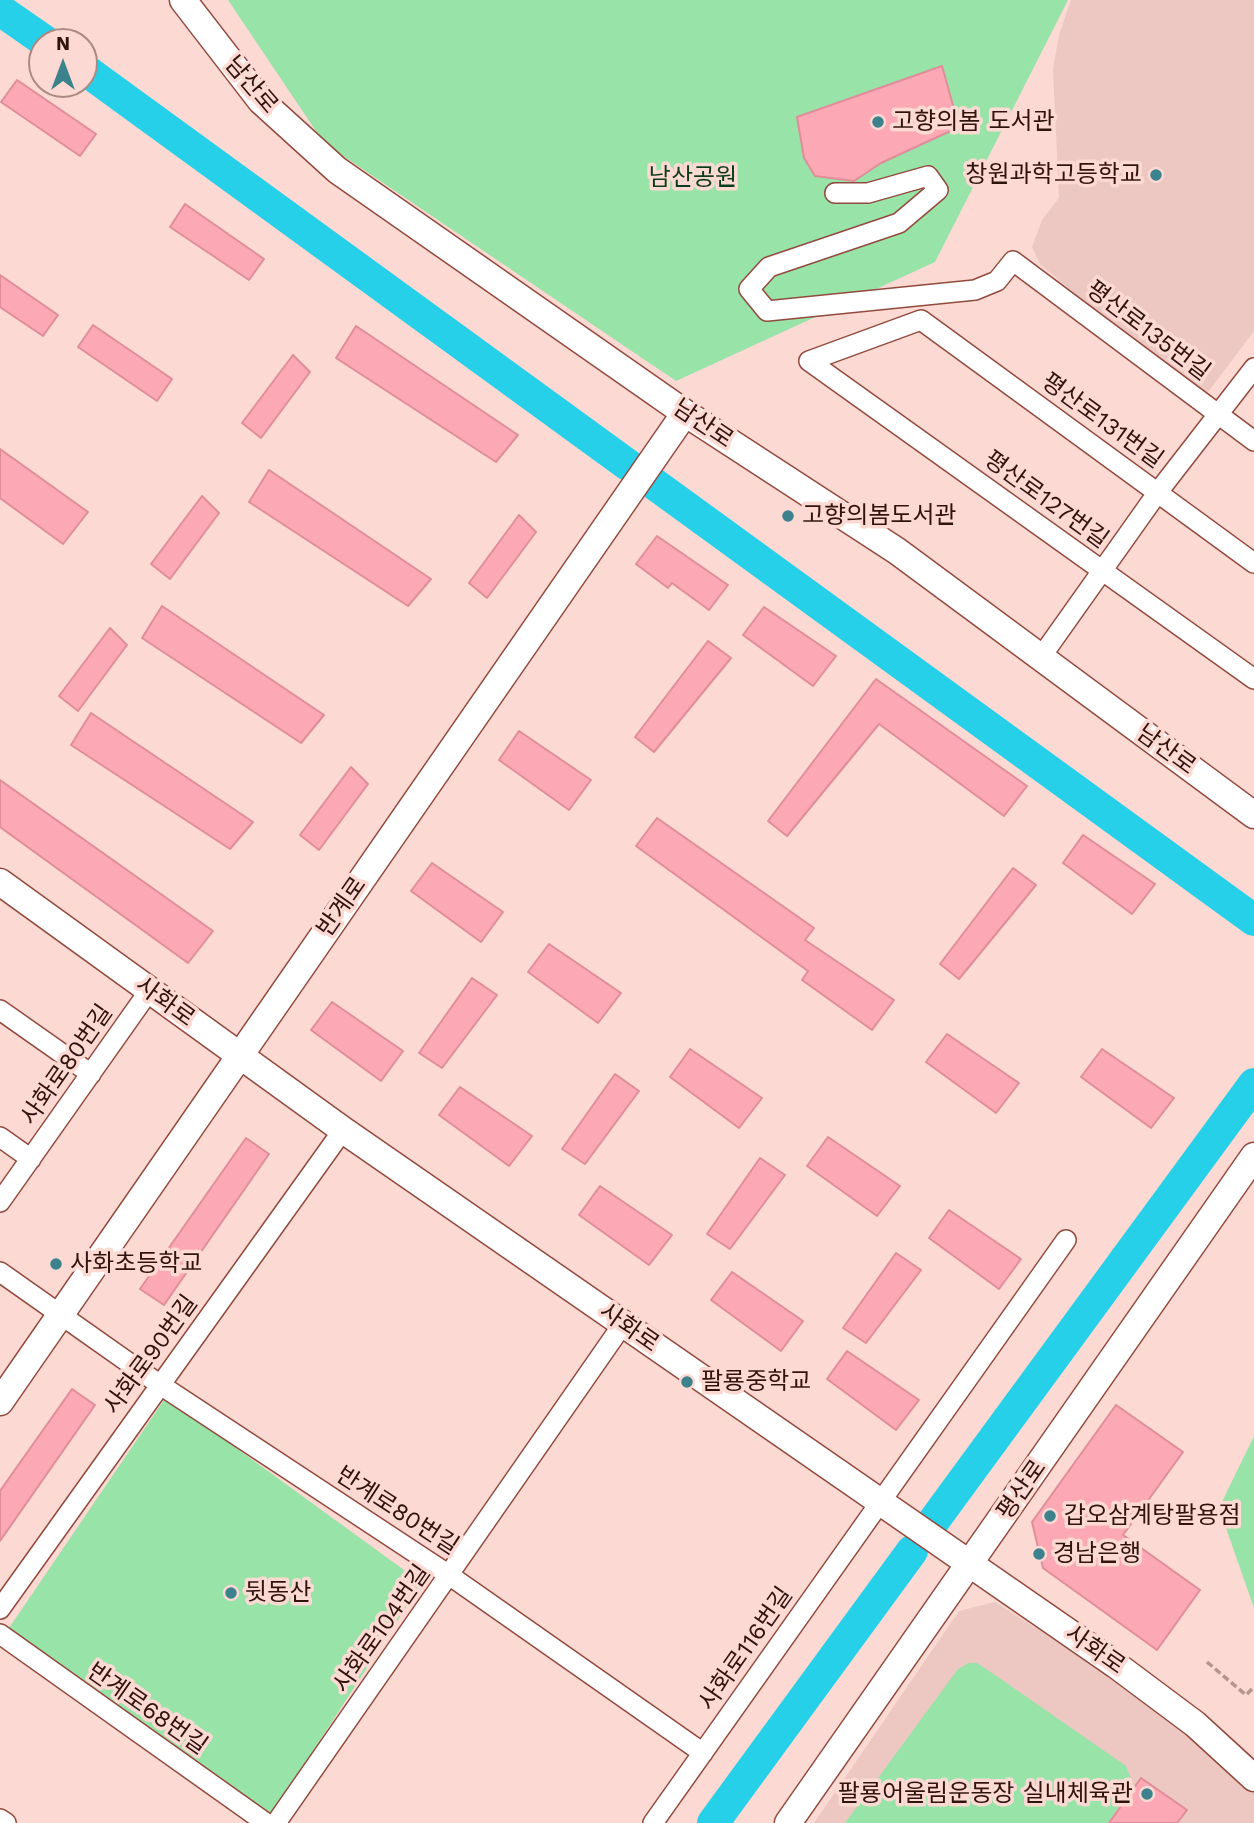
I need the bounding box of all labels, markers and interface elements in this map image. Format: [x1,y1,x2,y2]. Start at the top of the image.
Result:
north arrow [28,28,98,98]
text: N [56,32,70,55]
street label: 남산로 [218,51,284,119]
place label: 고향의봄 도서관 [892,108,1055,136]
marker: 고향의봄 도서관 [870,114,886,130]
place label: 창원과학고등학교 [965,161,1142,189]
park label: 남산공원 [649,164,737,192]
marker: 창원과학고등학교 [1148,167,1164,183]
street label: 평산로135번길 [1080,275,1216,387]
street label: 평산로131번길 [1036,367,1168,475]
street label: 남산로 [667,394,739,454]
street label: 평산로127번길 [978,445,1114,555]
place label: 고향의봄도서관 [802,502,957,530]
marker: 고향의봄도서관 [780,508,796,524]
street label: 남산로 [1131,719,1201,781]
street label: 반계로 [311,872,373,942]
street label: 사화로 [130,971,200,1033]
street label: 사화로80번길 [15,999,119,1131]
place label: 사화초등학교 [70,1250,202,1278]
marker: 사화초등학교 [48,1256,64,1272]
street label: 사화로90번길 [98,1290,204,1420]
street label: 사화로 [594,1297,664,1359]
place label: 팔룡중학교 [701,1368,811,1396]
marker: 팔룡중학교 [679,1374,695,1390]
street label: 평산로 [991,1455,1053,1525]
street label: 반계로80번길 [330,1461,464,1561]
place label: 갑오삼계탕팔용점 [1064,1502,1241,1530]
marker: 갑오삼계탕팔용점 [1042,1508,1058,1524]
place label: 경남은행 [1053,1540,1141,1568]
marker: 경남은행 [1031,1546,1047,1562]
street label: 사화로104번길 [327,1560,437,1698]
place label: 뒷동산 [245,1579,311,1607]
street label: 사화로116번길 [693,1582,799,1716]
marker: 뒷동산 [223,1585,239,1601]
street label: 사화로 [1060,1619,1130,1681]
street label: 반계로68번길 [81,1657,213,1761]
place label: 팔룡어울림운동장 실내체육관 [838,1780,1133,1808]
marker: 팔룡어울림운동장 실내체육관 [1139,1786,1155,1802]

